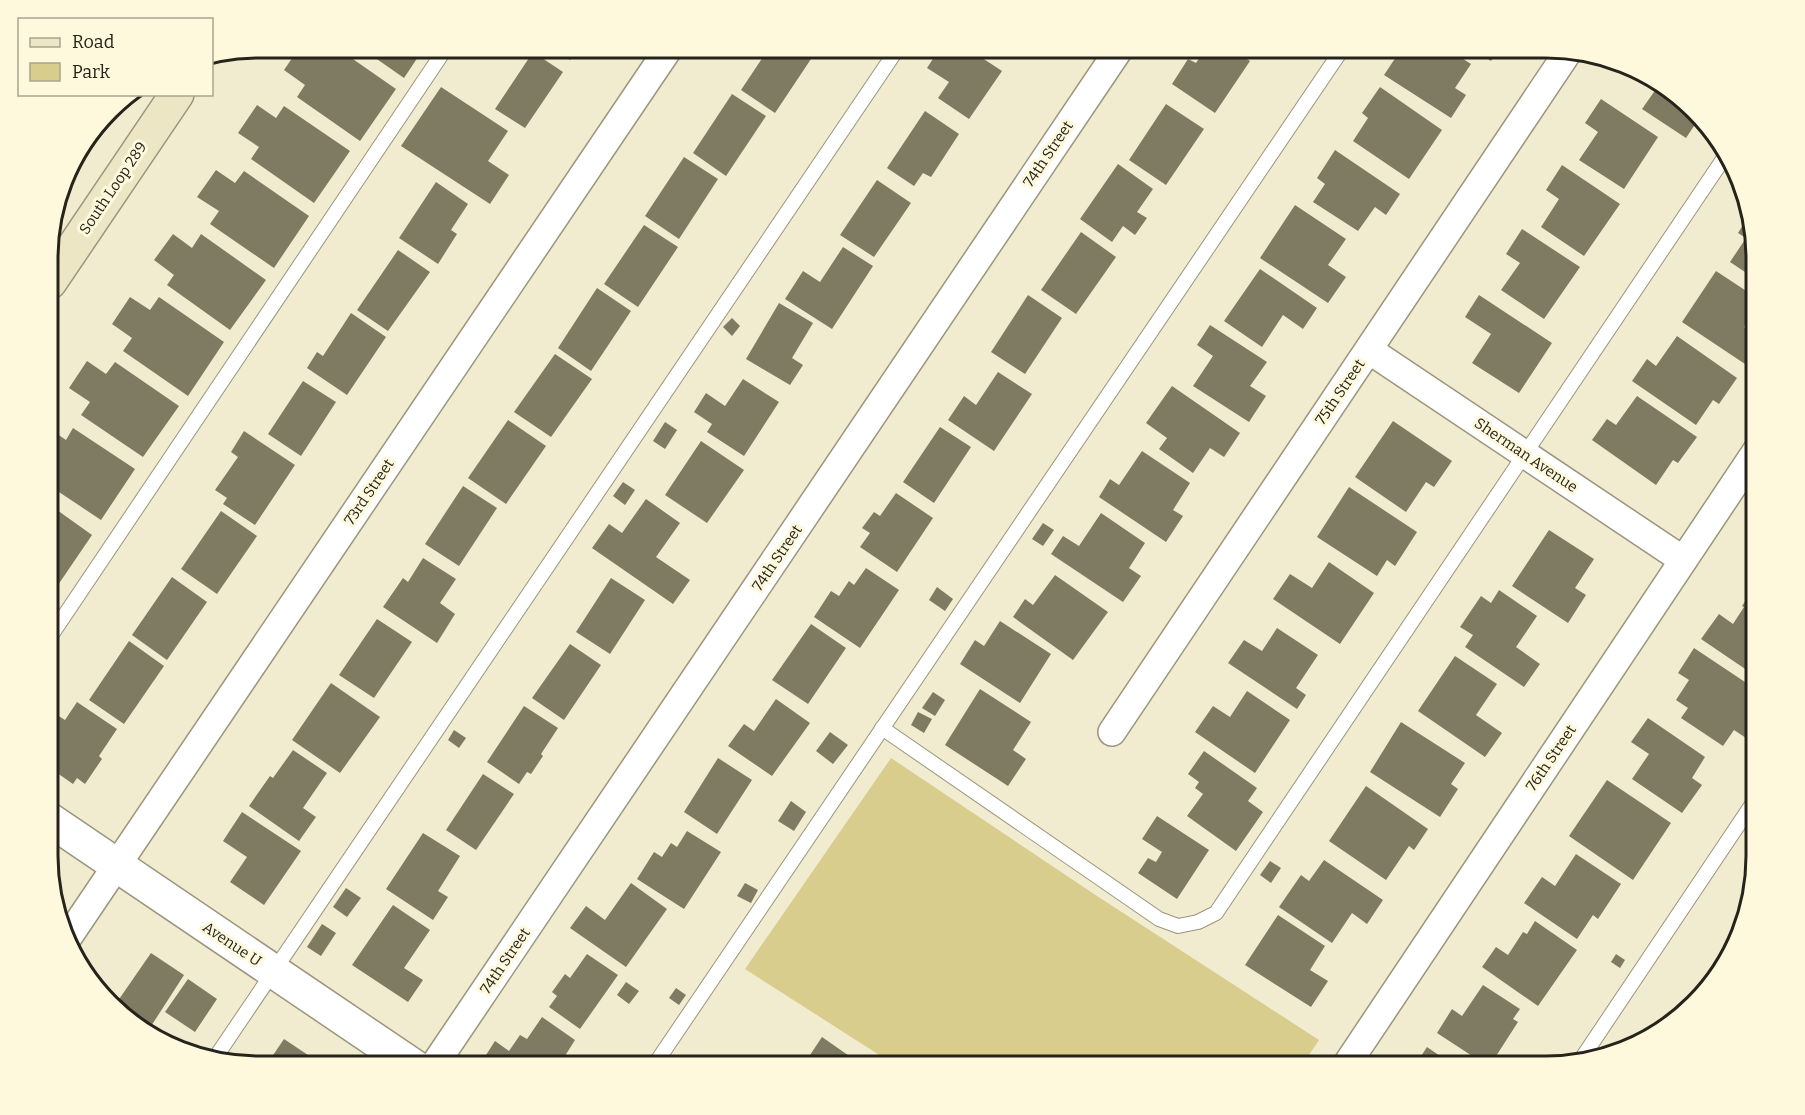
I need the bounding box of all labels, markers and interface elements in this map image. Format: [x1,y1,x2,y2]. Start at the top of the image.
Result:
legend [18,18,213,96]
text: Road [72,31,115,53]
text: Park [72,61,111,83]
street label: 74th Street [1019,117,1077,191]
street label: South Loop 289 [75,138,151,238]
street label: 75th Street [1311,355,1369,428]
street label: Sherman Avenue [1471,414,1581,496]
street label: 73rd Street [340,455,398,529]
street label: 74th Street [748,521,806,595]
street label: 76th Street [1522,721,1580,795]
street label: Avenue U [199,918,265,970]
street label: 74th Street [476,924,534,998]

